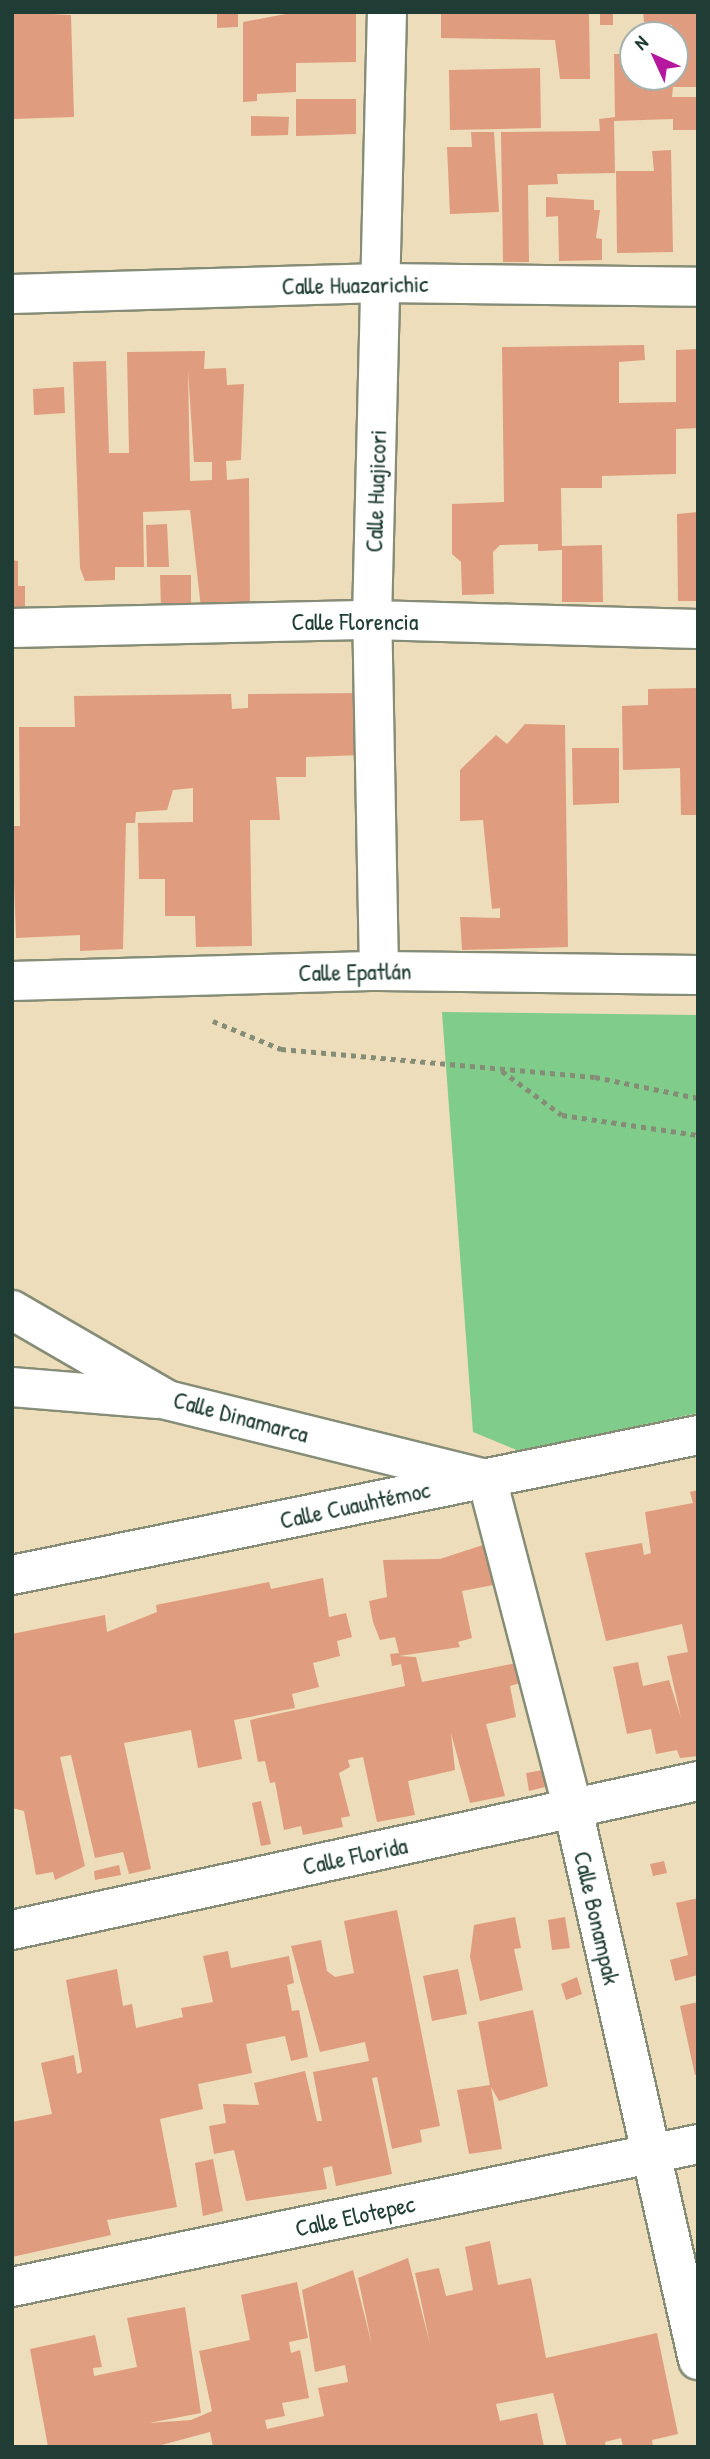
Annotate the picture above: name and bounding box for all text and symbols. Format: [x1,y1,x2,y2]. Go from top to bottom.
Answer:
north arrow [619,21,689,91]
text: N [628,30,653,55]
street label: Calle Huazarichic [281,269,429,301]
street label: Calle Huajicori [359,429,393,553]
street label: Calle Florencia [292,608,418,636]
street label: Calle Epatlán [298,957,412,987]
street label: Calle Dinamarca [170,1385,312,1449]
street label: Calle Cuauhtémoc [277,1475,433,1535]
street label: Calle Florida [300,1831,410,1881]
street label: Calle Bonampak [568,1848,626,1988]
street label: Calle Elotepec [293,2189,417,2243]

